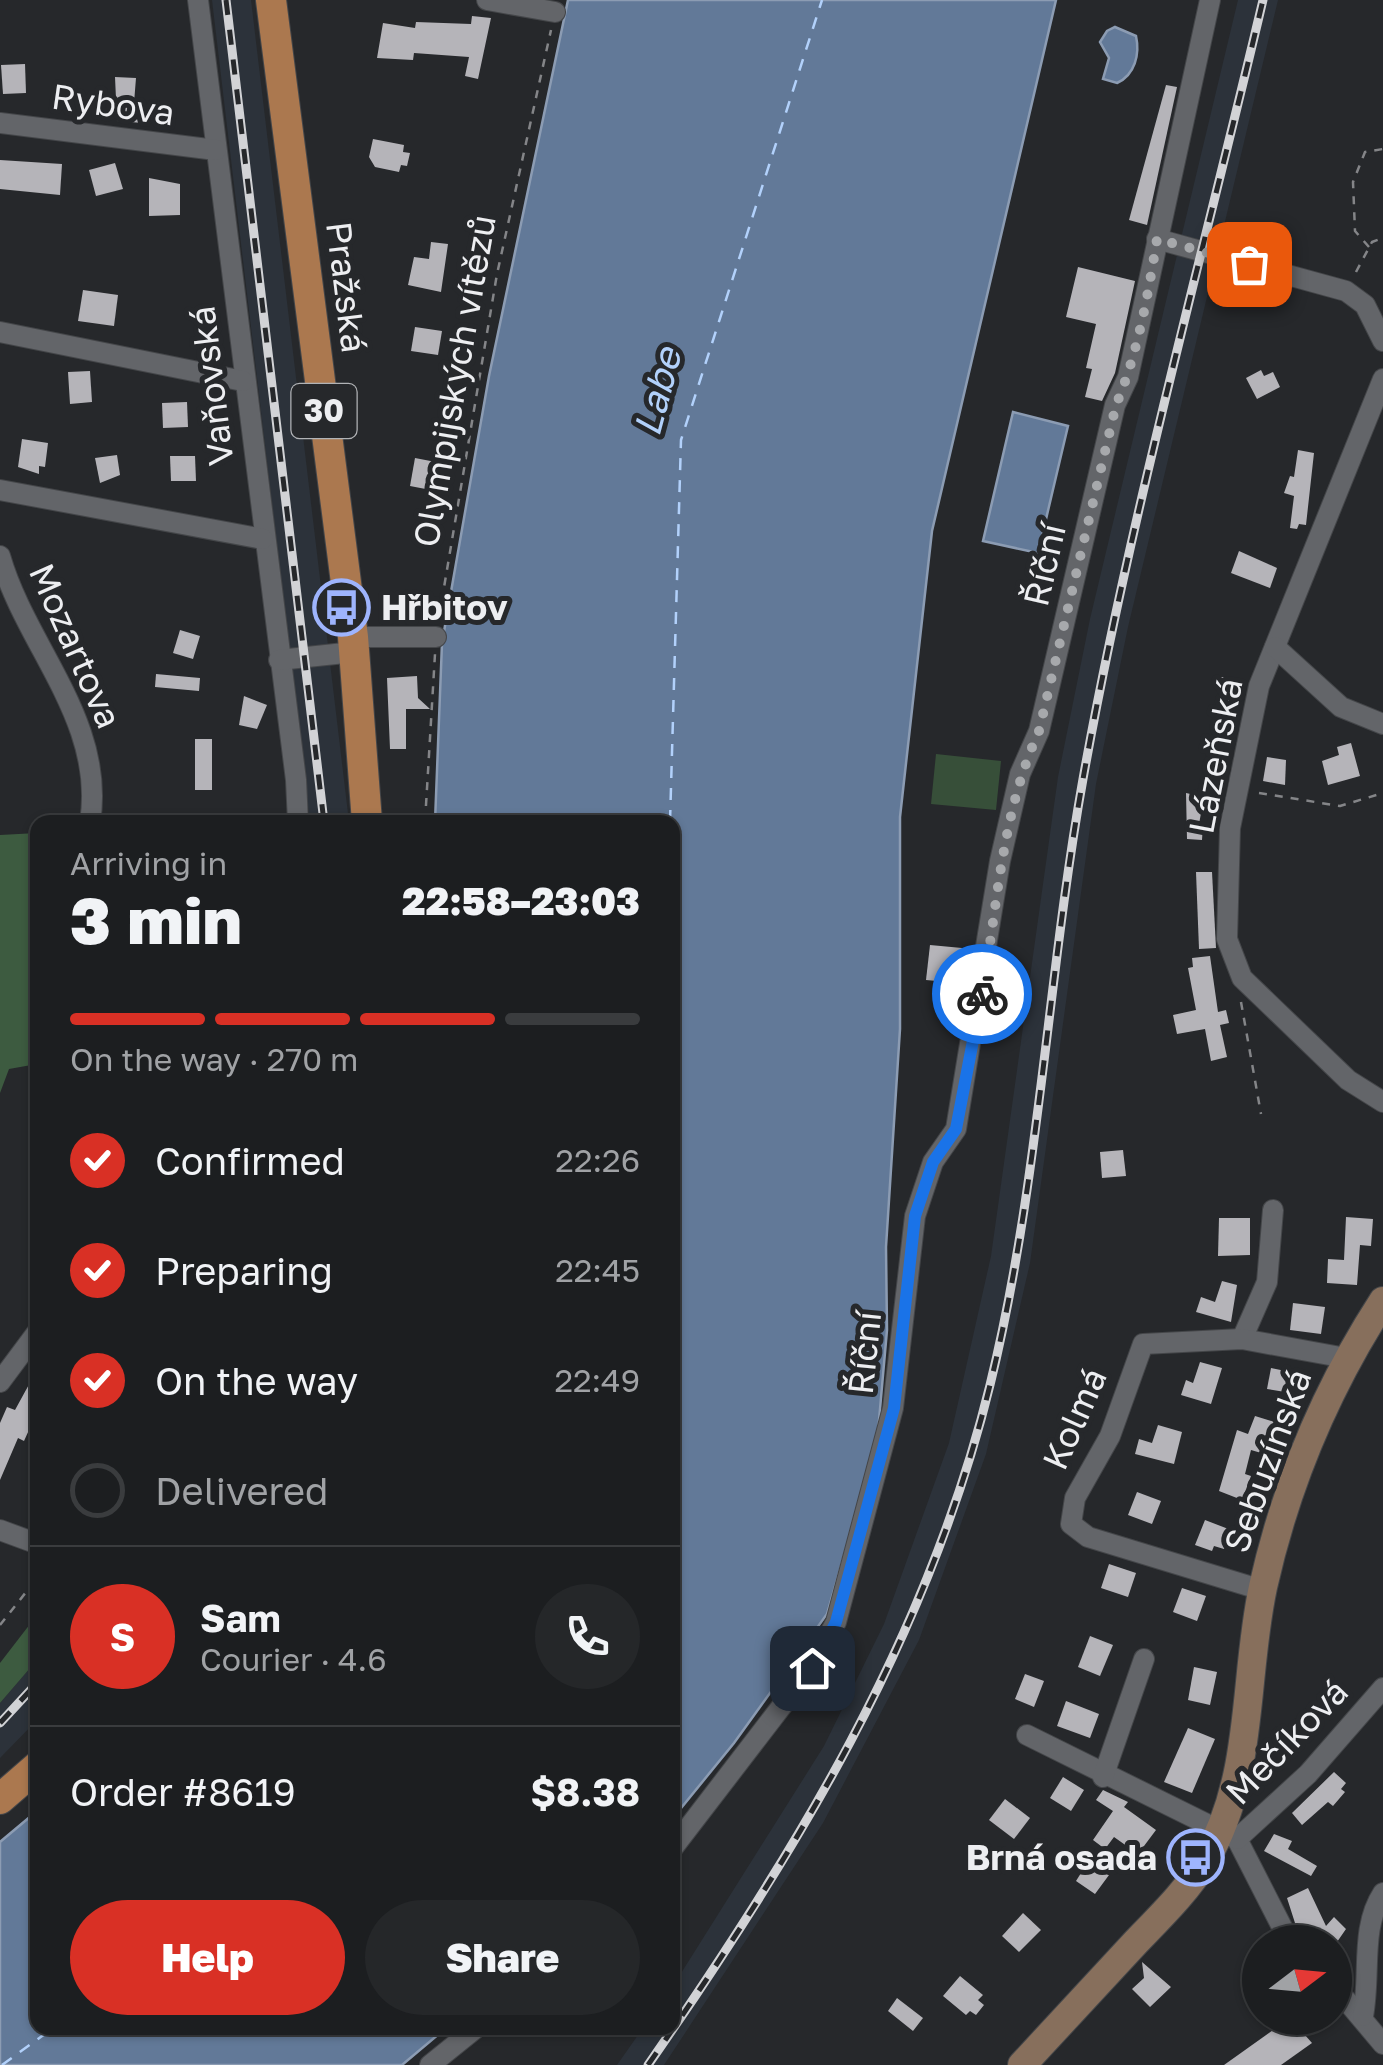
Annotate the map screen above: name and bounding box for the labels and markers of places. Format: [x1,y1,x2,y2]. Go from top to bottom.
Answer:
pin [1207,222,1292,307]
bus stop icon: Hřbitov [312,578,372,638]
place label: Hřbitov [381,586,508,628]
pin [770,1626,855,1711]
bus stop icon: Brná osada [1166,1828,1226,1888]
place label: Brná osada [966,1836,1157,1878]

